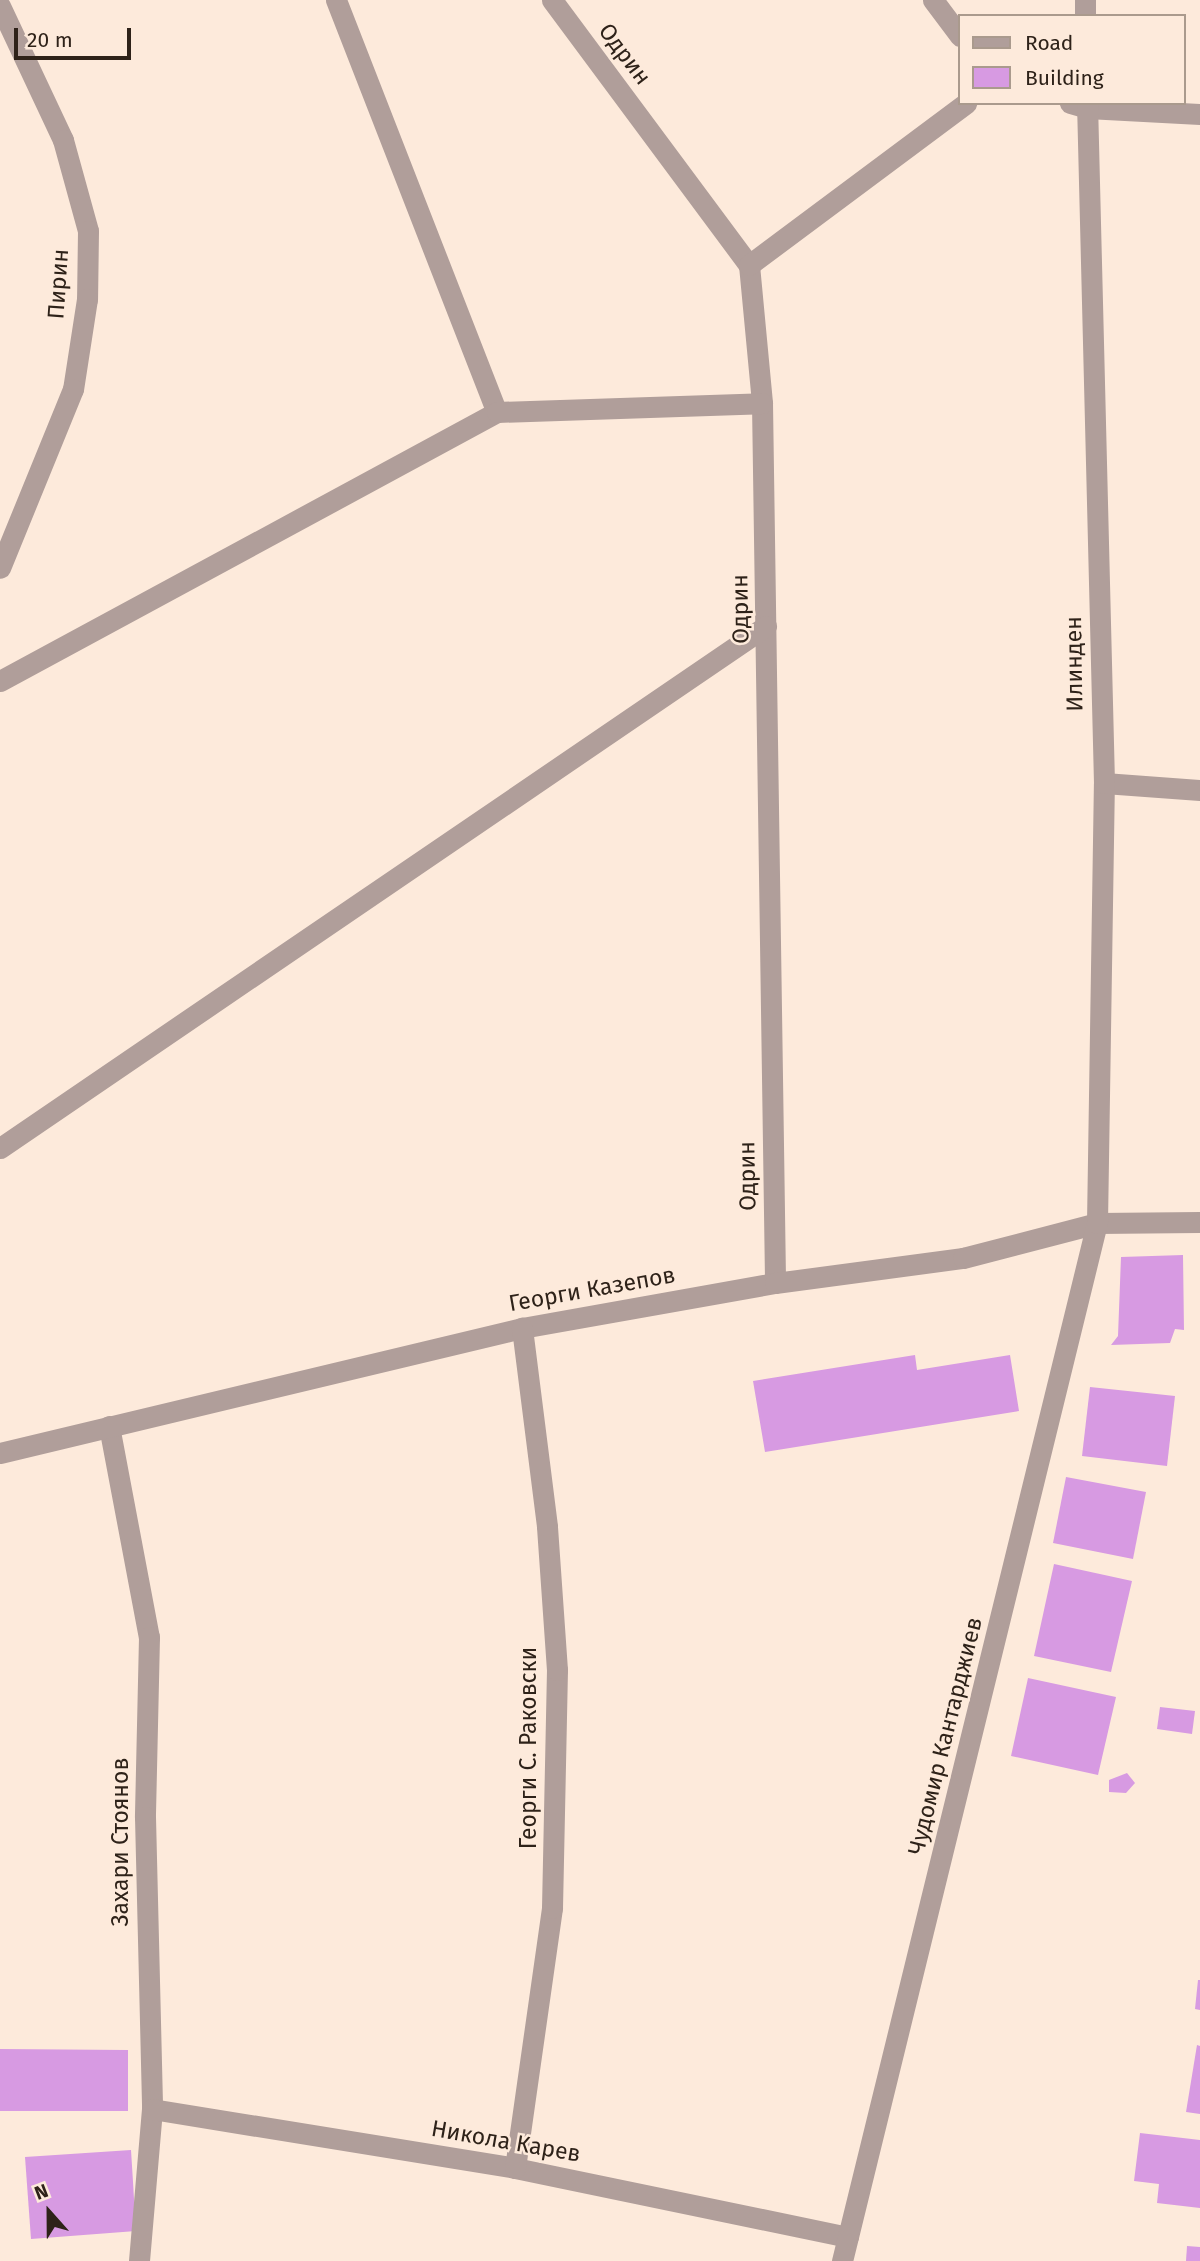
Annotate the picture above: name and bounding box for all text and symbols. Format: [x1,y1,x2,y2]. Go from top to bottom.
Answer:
scale bar [18,14,135,58]
legend [958,14,1186,105]
street label: Одрин [593,18,657,90]
text: 20 m [27,27,73,53]
text: Road [1025,30,1073,56]
text: Building [1025,65,1104,91]
street label: Пирин [42,248,74,320]
street label: Одрин [726,574,754,644]
street label: Илинден [1059,616,1089,712]
street label: Одрин [733,1141,761,1211]
street label: Георги Казепов [507,1261,677,1317]
street label: Чудомир Кантарджиев [902,1614,988,1858]
street label: Георги С. Раковски [514,1647,542,1849]
street label: Захари Стоянов [106,1758,134,1926]
street label: Никола Карев [429,2114,583,2168]
north arrow [14,2177,84,2247]
text: N [31,2179,51,2205]

